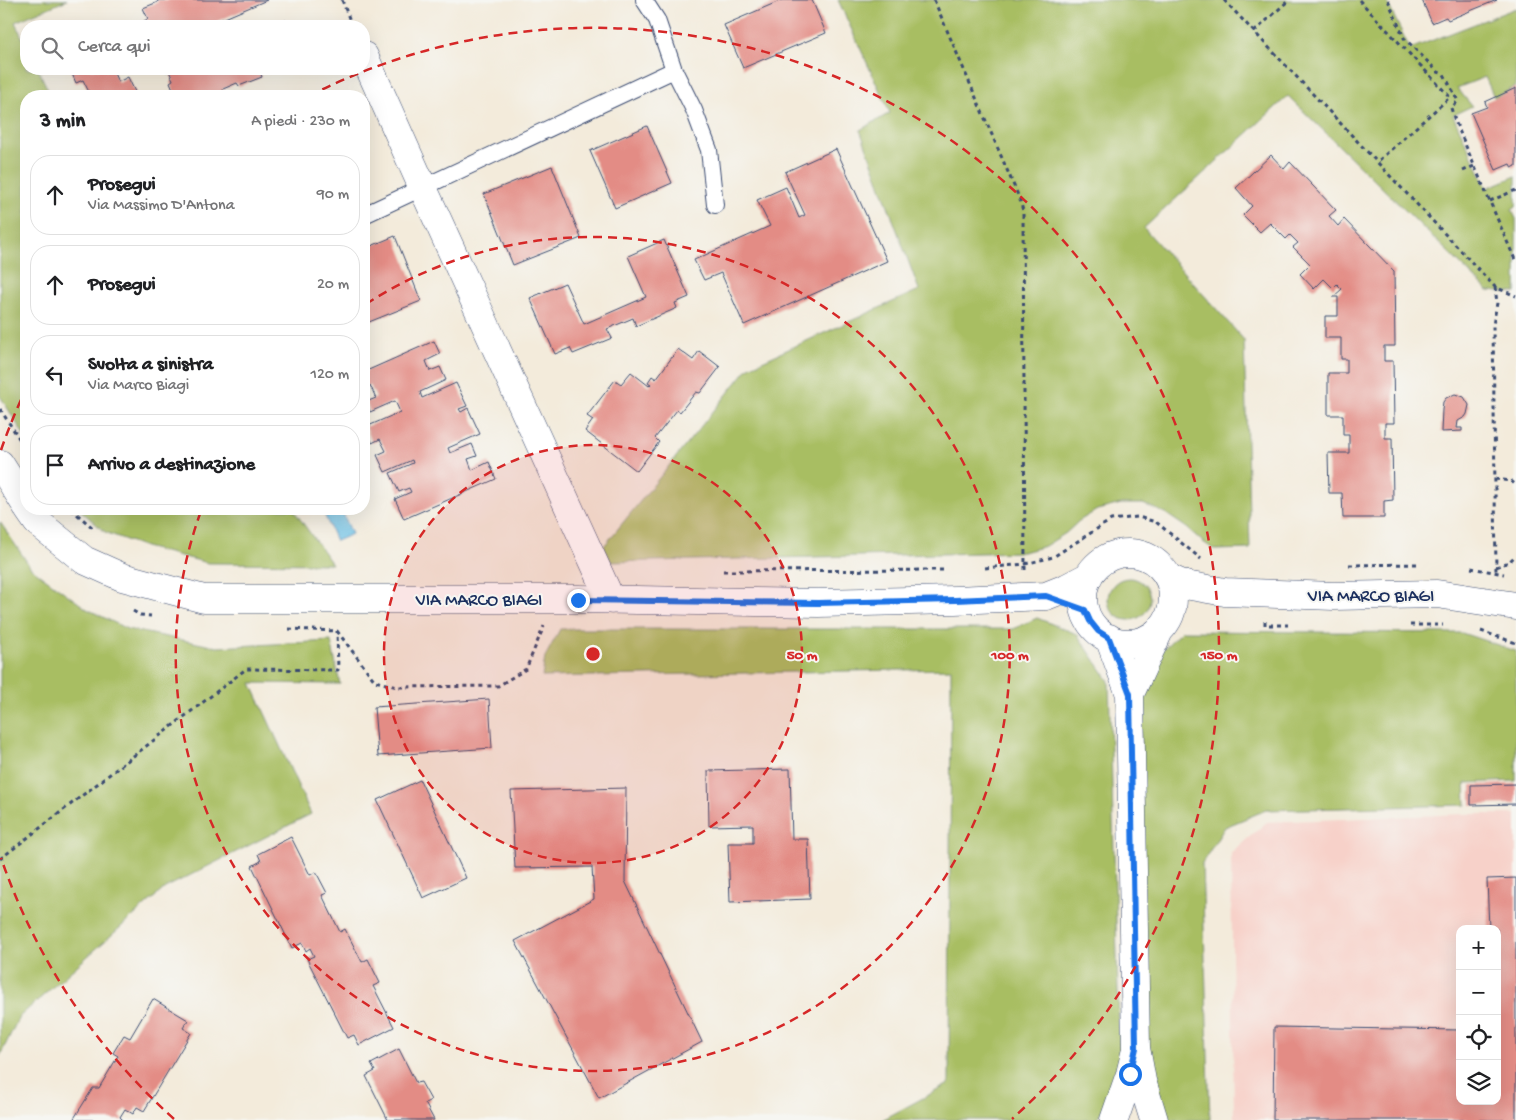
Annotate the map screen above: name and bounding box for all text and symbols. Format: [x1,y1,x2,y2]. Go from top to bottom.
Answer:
search box [20,20,370,75]
icon: search [38,34,66,62]
text: Cerca qui [78,36,151,59]
text: 3 min [40,110,85,135]
text: A piedi · 230 m [251,113,350,132]
text: Prosegui [88,174,156,197]
icon: ahead [41,181,69,209]
text: 90 m [317,186,349,205]
text: Via Massimo D'Antona [88,197,235,216]
icon: ahead [41,271,69,299]
text: Prosegui [88,274,156,297]
text: 20 m [317,276,349,295]
text: Svolta a sinistra [88,354,213,377]
icon: left [41,361,69,389]
text: 120 m [310,366,349,385]
text: Via Marco Biagi [88,377,189,396]
icon: arrive [41,451,69,479]
text: Arrivo a destinazione [88,454,255,477]
street label: VIA MARCO BIAGI [1307,587,1434,608]
route end [567,589,590,612]
street label: VIA MARCO BIAGI [415,591,542,612]
centre of rings [584,645,602,663]
text: 50 m [787,647,818,665]
text: 100 m [990,647,1029,665]
text: 150 m [1200,647,1238,665]
map controls [1456,925,1501,1105]
button: + [1456,925,1501,970]
button: − [1456,970,1501,1015]
button: locate [1456,1015,1501,1060]
button: layers [1456,1060,1501,1105]
route start [1119,1063,1142,1086]

